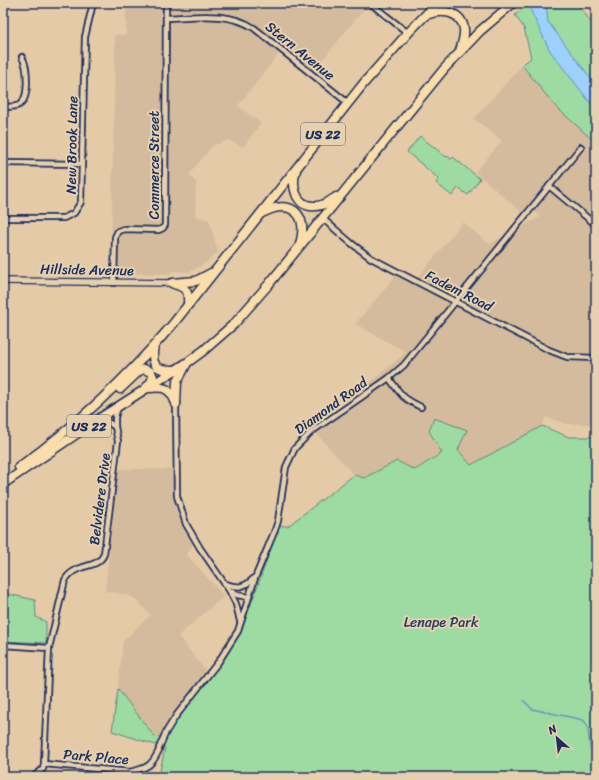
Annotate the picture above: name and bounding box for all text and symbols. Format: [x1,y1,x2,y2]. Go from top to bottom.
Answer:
street label: Stern Avenue [259,15,341,87]
street label: New Brook Lane [59,96,85,194]
street label: Commerce Street [142,111,167,219]
road number: US 22 [301,123,345,145]
street label: Hillside Avenue [40,257,134,283]
street label: Fadem Road [421,263,499,320]
street label: Diamond Road [289,370,374,441]
road number: US 22 [67,415,111,437]
street label: Belvidere Drive [82,451,118,546]
park label: Lenape Park [404,610,479,635]
north arrow [537,718,577,758]
text: N [544,719,561,740]
street label: Park Place [62,742,130,772]

